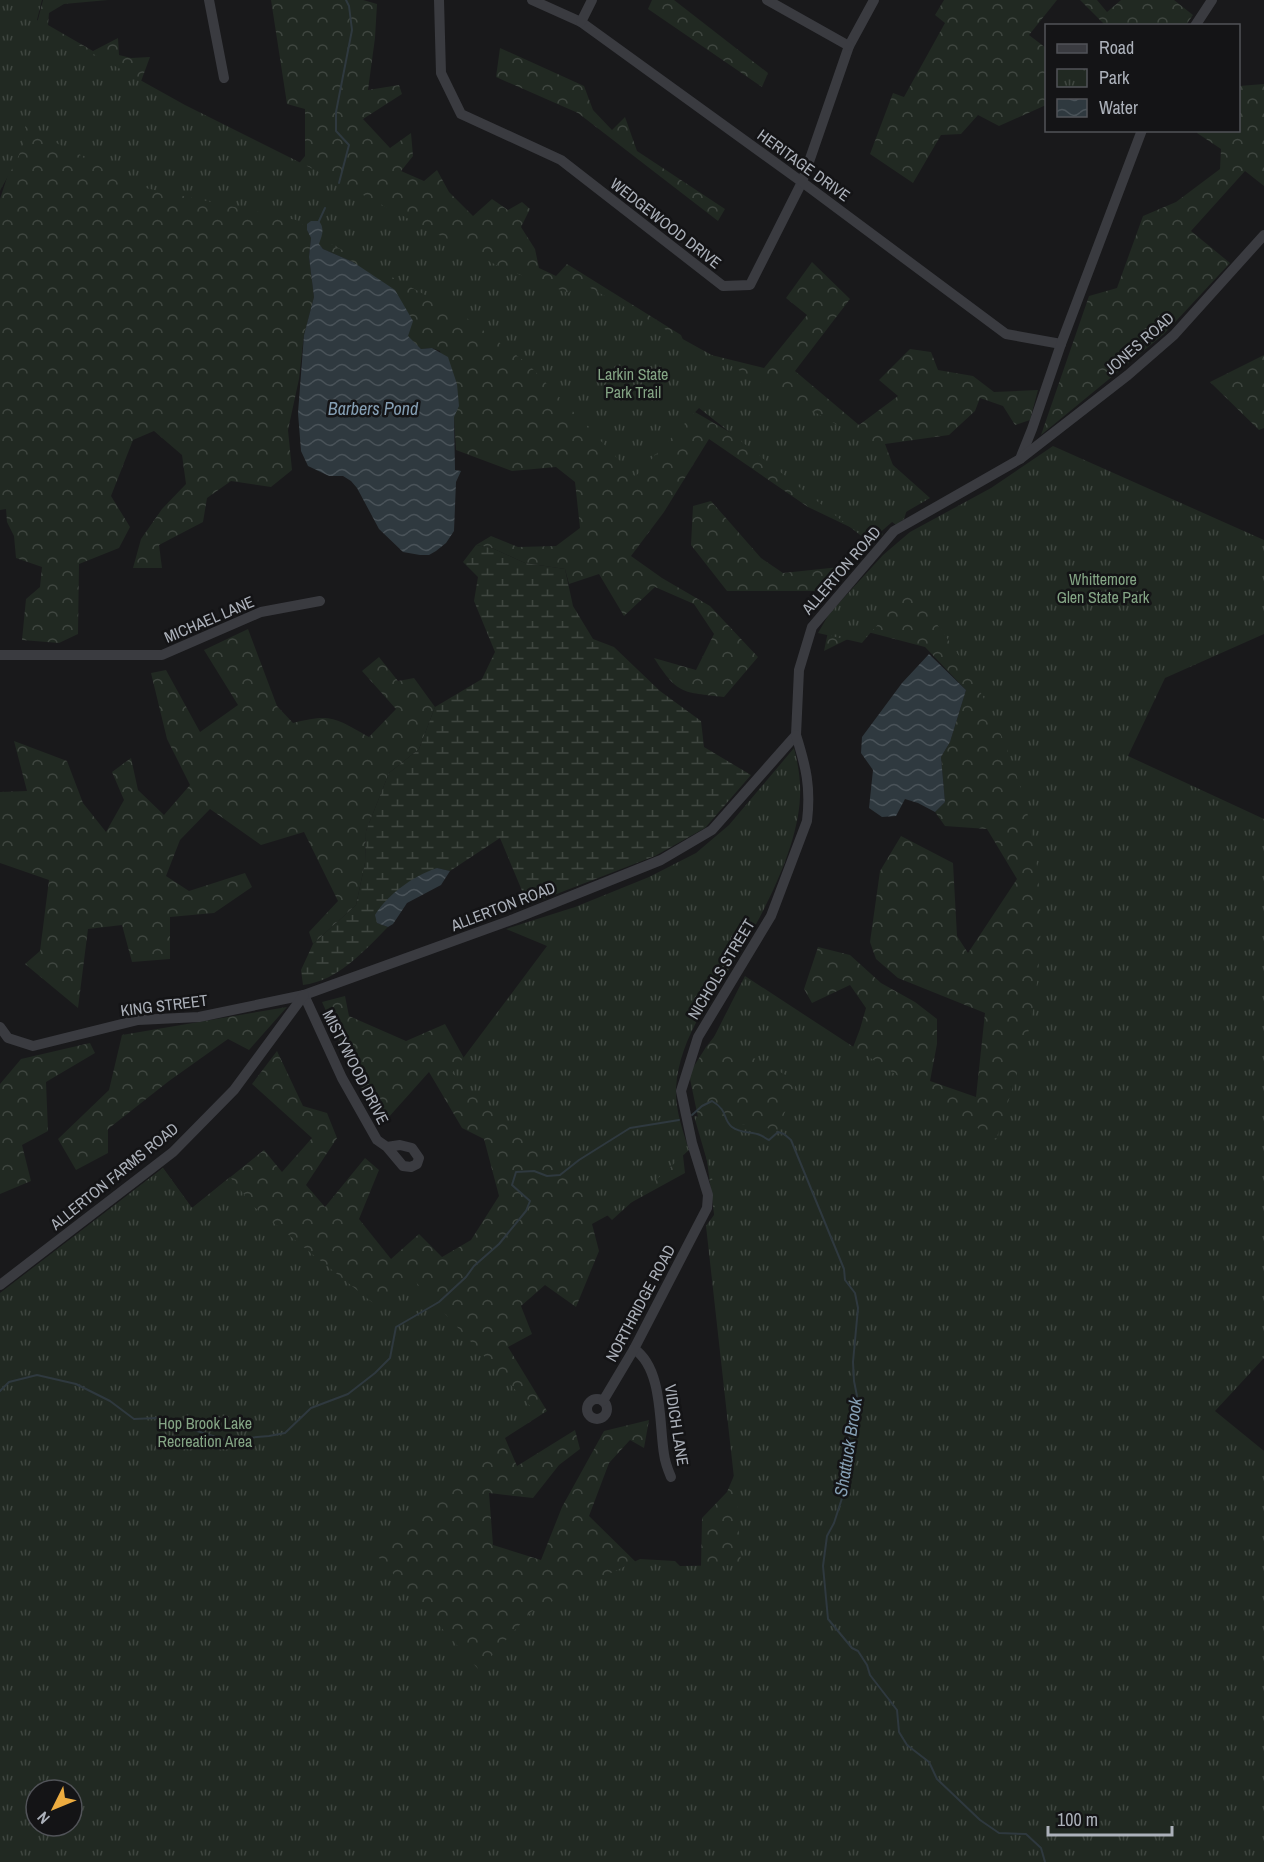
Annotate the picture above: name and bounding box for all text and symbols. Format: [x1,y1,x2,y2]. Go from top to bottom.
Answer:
legend [1045,24,1240,132]
text: Road [1099,35,1134,60]
text: Park [1099,65,1130,90]
text: Water [1099,95,1138,120]
street label: HERITAGE DRIVE [753,124,855,206]
street label: WEDGEWOOD DRIVE [606,173,726,273]
street label: JONES ROAD [1100,307,1178,379]
park label: Larkin State Park Trail [598,363,668,403]
water label: Barbers Pond [328,396,419,421]
street label: ALLERTON ROAD [796,521,886,620]
park label: Whittemore Glen State Park [1057,568,1150,608]
street label: MICHAEL LANE [161,590,257,648]
street label: ALLERTON ROAD [447,876,558,936]
street label: NICHOLS STREET [682,915,760,1023]
street label: KING STREET [119,989,209,1021]
street label: MISTYWOOD DRIVE [318,1006,394,1128]
street label: ALLERTON FARMS ROAD [44,1117,183,1235]
street label: NORTHRIDGE ROAD [600,1241,680,1365]
street label: VIDICH LANE [660,1383,694,1467]
water label: Shattuck Brook [828,1395,868,1498]
park label: Hop Brook Lake Recreation Area [158,1412,253,1452]
north arrow [24,1778,84,1838]
scale bar [1048,1799,1172,1837]
text: N [32,1807,54,1829]
text: 100 m [1057,1807,1098,1832]

